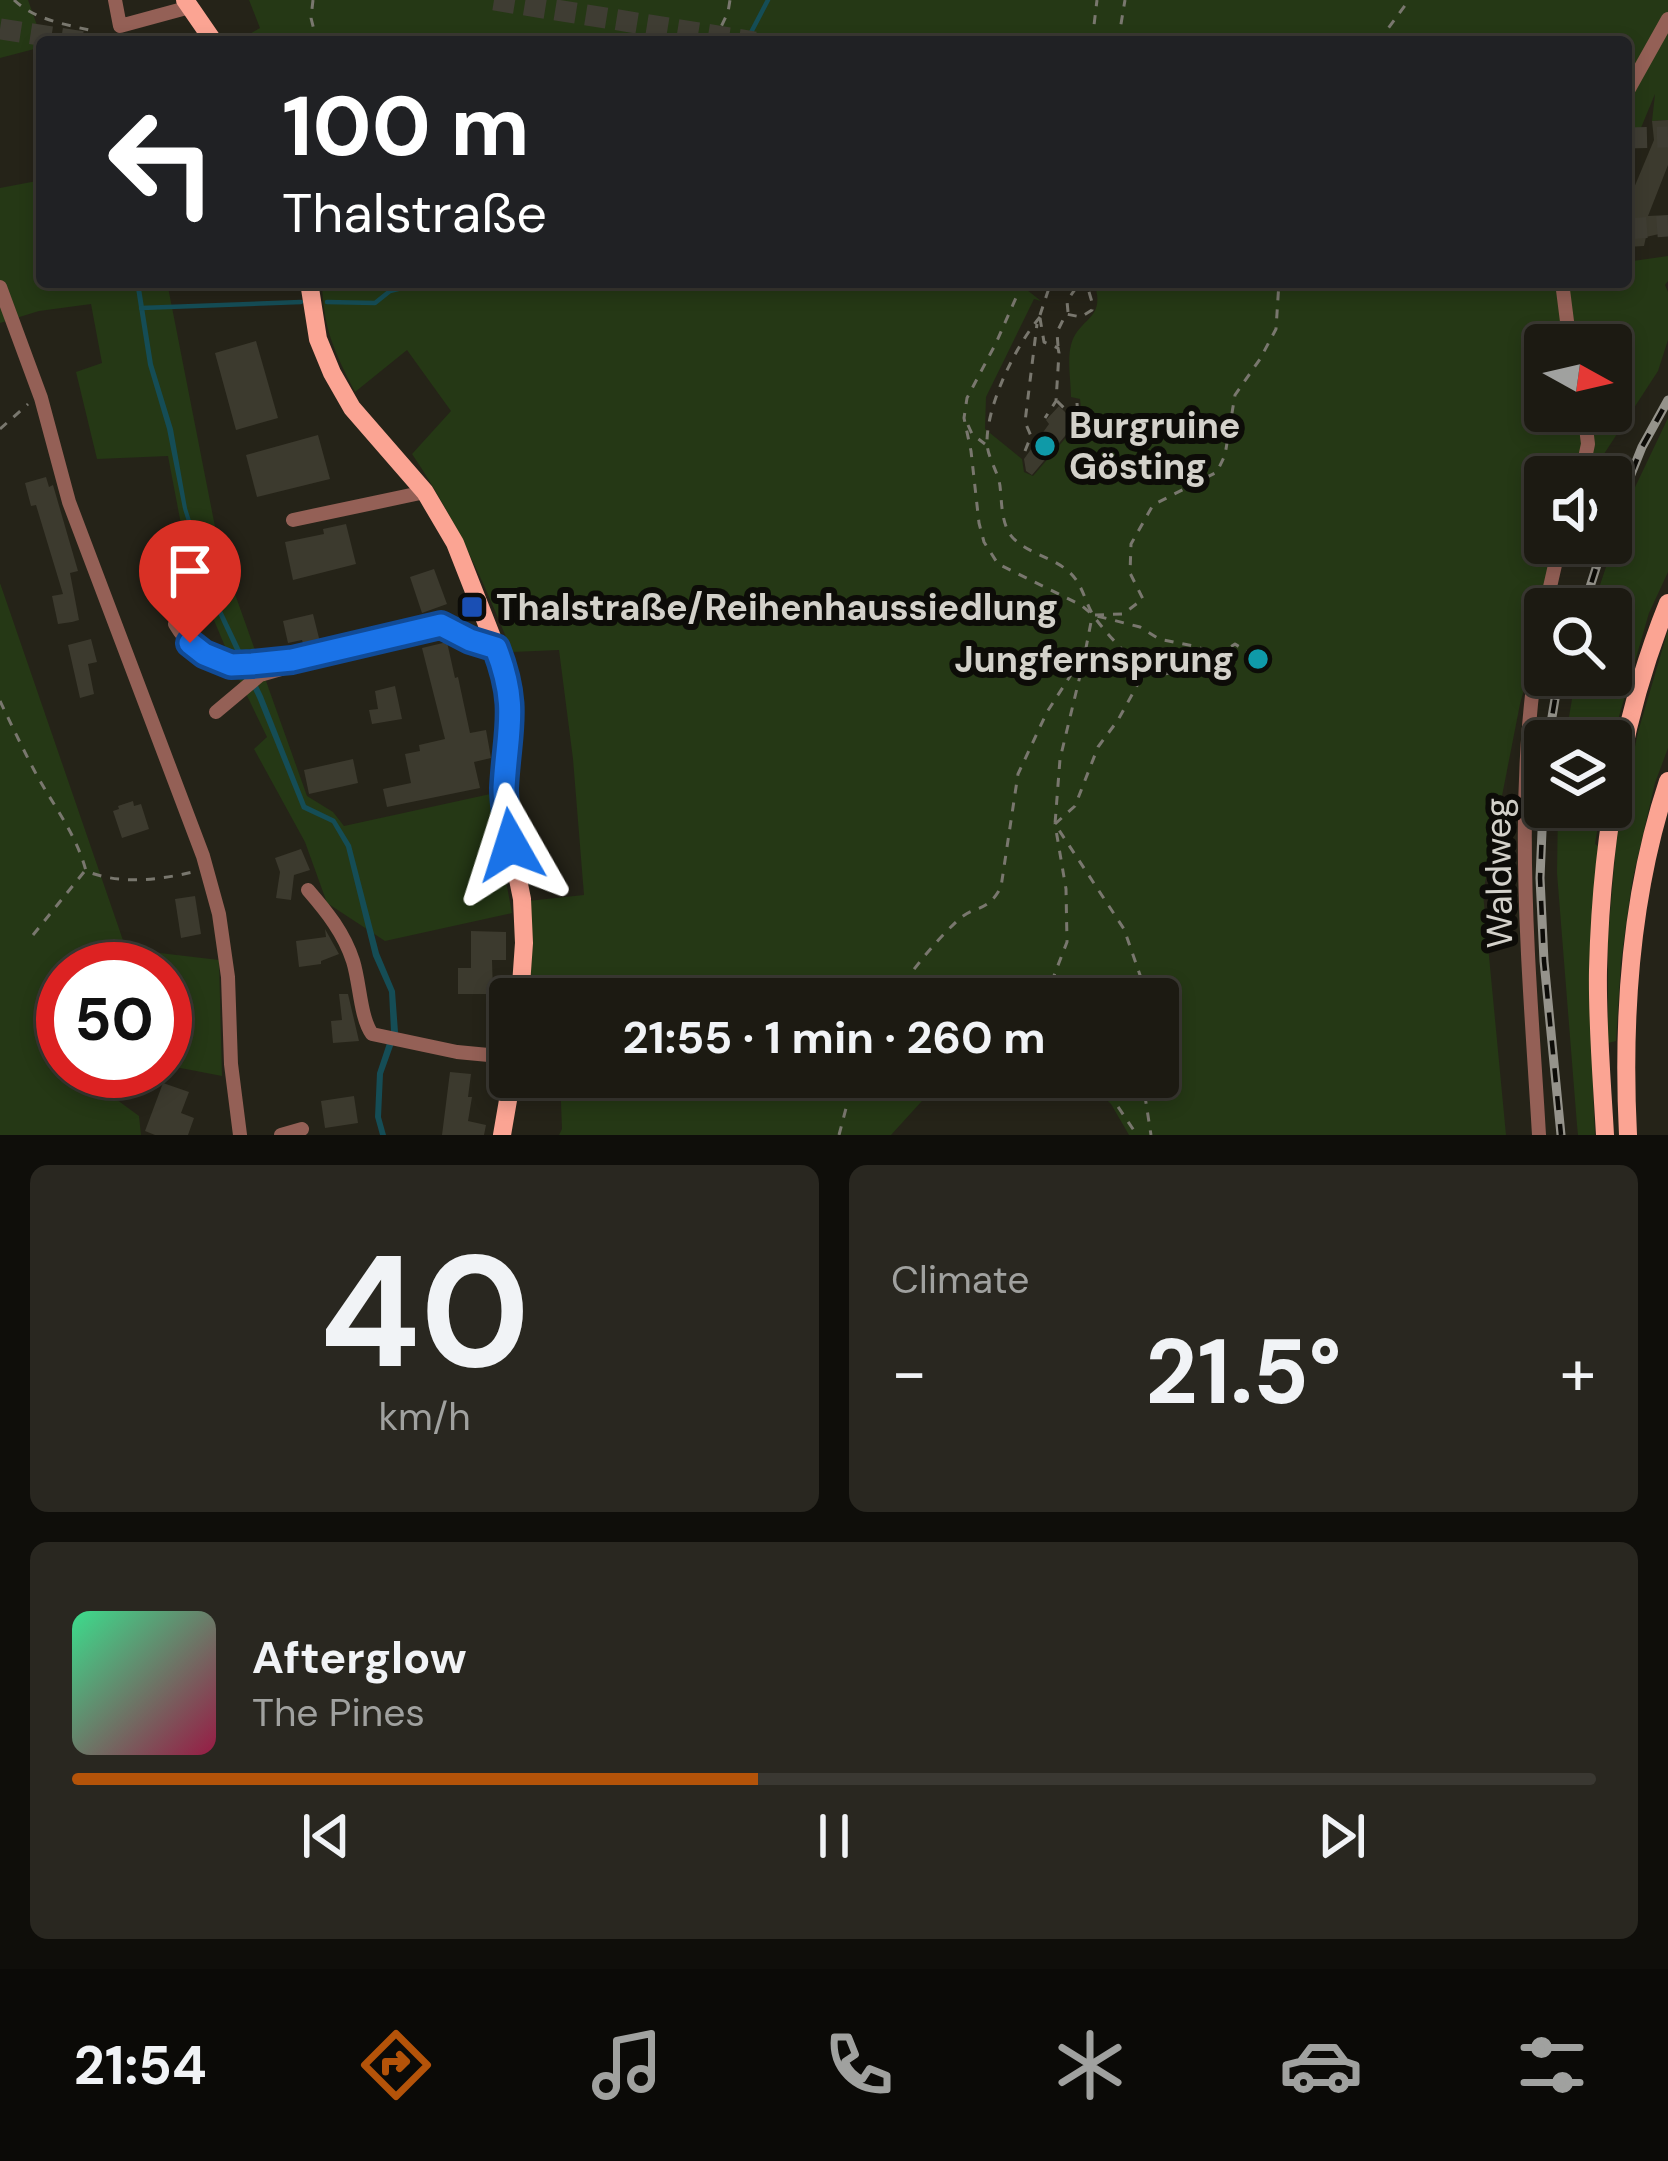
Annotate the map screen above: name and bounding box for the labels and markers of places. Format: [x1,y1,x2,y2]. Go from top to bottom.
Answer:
place label: Burgruine Gösting [1069,402,1241,490]
marker: Burgruine Gösting [1032,433,1058,459]
pin [139,520,241,643]
place label: Thalstraße/Reihenhaussiedlung [496,584,1058,631]
marker: Thalstraße/Reihenhaussiedlung [459,594,485,620]
place label: Jungfernsprung [954,636,1234,683]
marker: Jungfernsprung [1245,646,1271,672]

